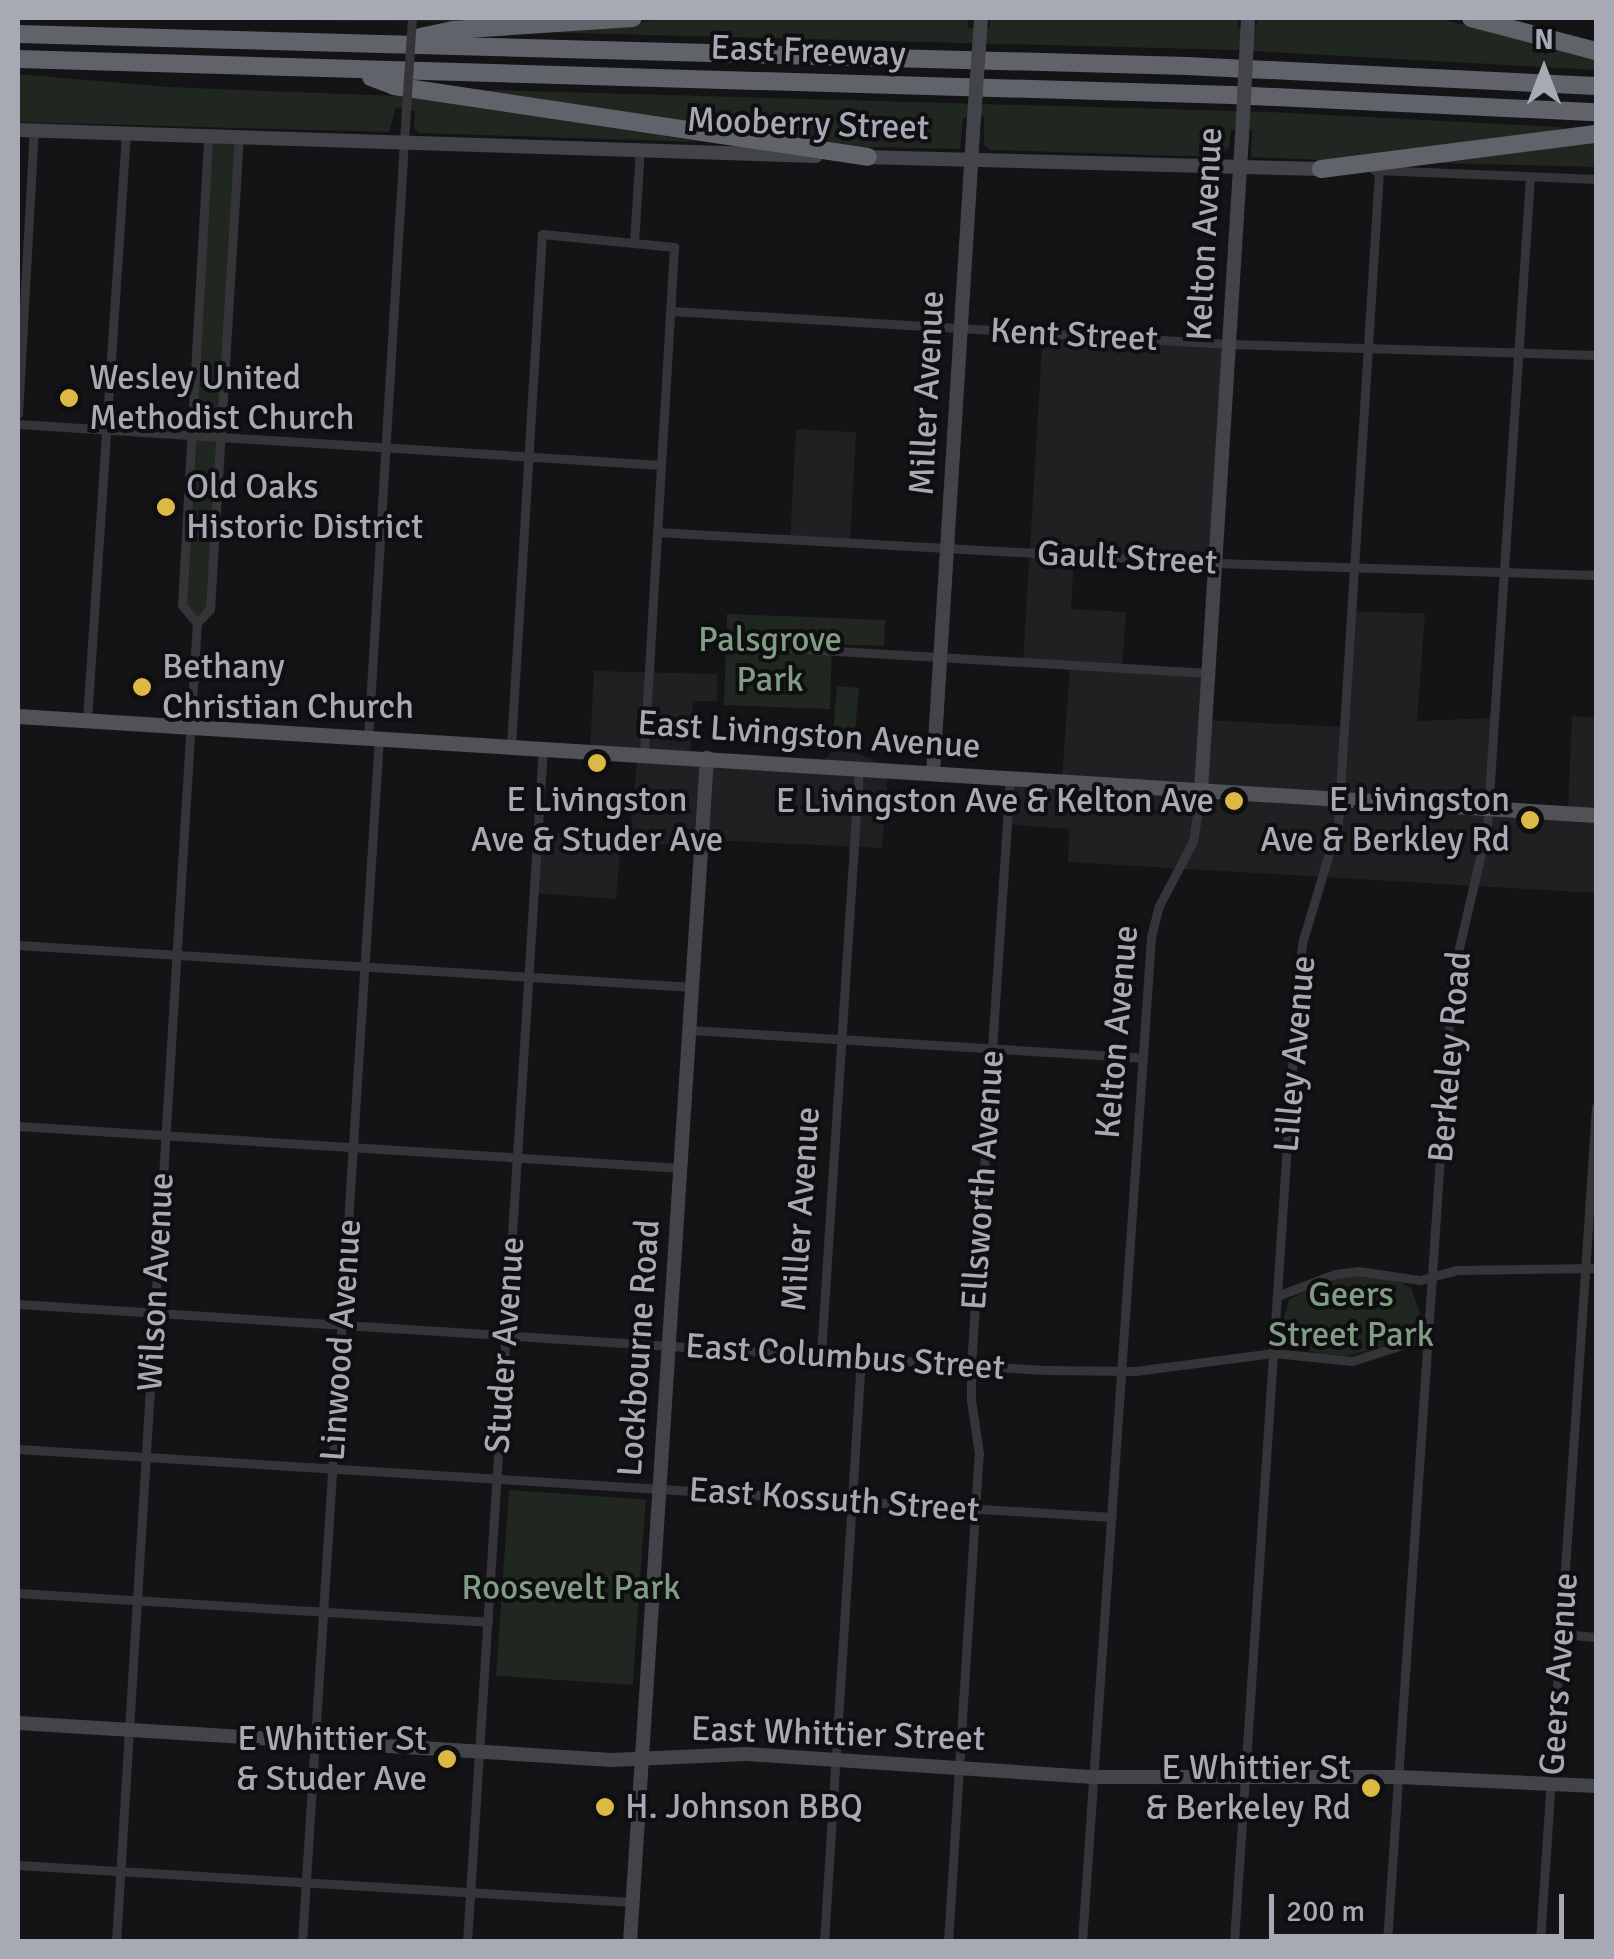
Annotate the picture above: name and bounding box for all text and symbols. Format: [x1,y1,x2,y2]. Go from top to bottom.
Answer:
north arrow [1494,20,1594,120]
text: N [1534,23,1554,57]
street label: East Freeway [710,27,906,75]
street label: Mooberry Street [686,99,930,149]
street label: Kelton Avenue [1178,126,1232,342]
street label: Miller Avenue [901,289,953,497]
street label: Kent Street [989,310,1159,360]
place label: Wesley United Methodist Church [89,357,355,439]
marker: Wesley United Methodist Church [58,387,80,409]
place label: Old Oaks Historic District [186,466,423,548]
marker: Old Oaks Historic District [155,496,177,518]
street label: Gault Street [1036,532,1218,584]
park label: Palsgrove Park [698,619,842,701]
place label: Bethany Christian Church [162,646,414,728]
marker: Bethany Christian Church [131,676,153,698]
street label: East Livingston Avenue [636,702,982,768]
marker: E Livingston Ave & Studer Ave [586,752,608,774]
place label: E Livingston Ave & Studer Ave [471,779,723,861]
place label: E Livingston Ave & Berkley Rd [1260,779,1510,861]
place label: E Livingston Ave & Kelton Ave [776,780,1214,822]
marker: E Livingston Ave & Kelton Ave [1223,790,1245,812]
marker: E Livingston Ave & Berkley Rd [1519,809,1541,831]
street label: Kelton Avenue [1087,924,1147,1140]
street label: Berkeley Road [1420,950,1480,1164]
street label: Lilley Avenue [1265,954,1325,1154]
street label: Ellsworth Avenue [953,1049,1013,1311]
street label: Miller Avenue [773,1105,829,1313]
street label: Wilson Avenue [129,1171,183,1393]
street label: Linwood Avenue [312,1218,370,1462]
street label: Lockbourne Road [609,1218,669,1478]
street label: Studer Avenue [476,1235,534,1455]
park label: Geers Street Park [1268,1274,1434,1356]
street label: East Columbus Street [684,1325,1006,1389]
street label: East Kossuth Street [687,1469,981,1531]
park label: Roosevelt Park [461,1567,681,1609]
street label: Geers Avenue [1531,1571,1587,1777]
street label: East Whittier Street [690,1708,986,1760]
place label: E Whittier St & Studer Ave [236,1718,427,1800]
place label: E Whittier St & Berkeley Rd [1145,1747,1351,1829]
marker: E Whittier St & Studer Ave [436,1748,458,1770]
marker: E Whittier St & Berkeley Rd [1360,1777,1382,1799]
place label: H. Johnson BBQ [625,1786,863,1828]
marker: H. Johnson BBQ [594,1796,616,1818]
scale bar [1274,1874,1569,1936]
text: 200 m [1286,1893,1365,1930]

